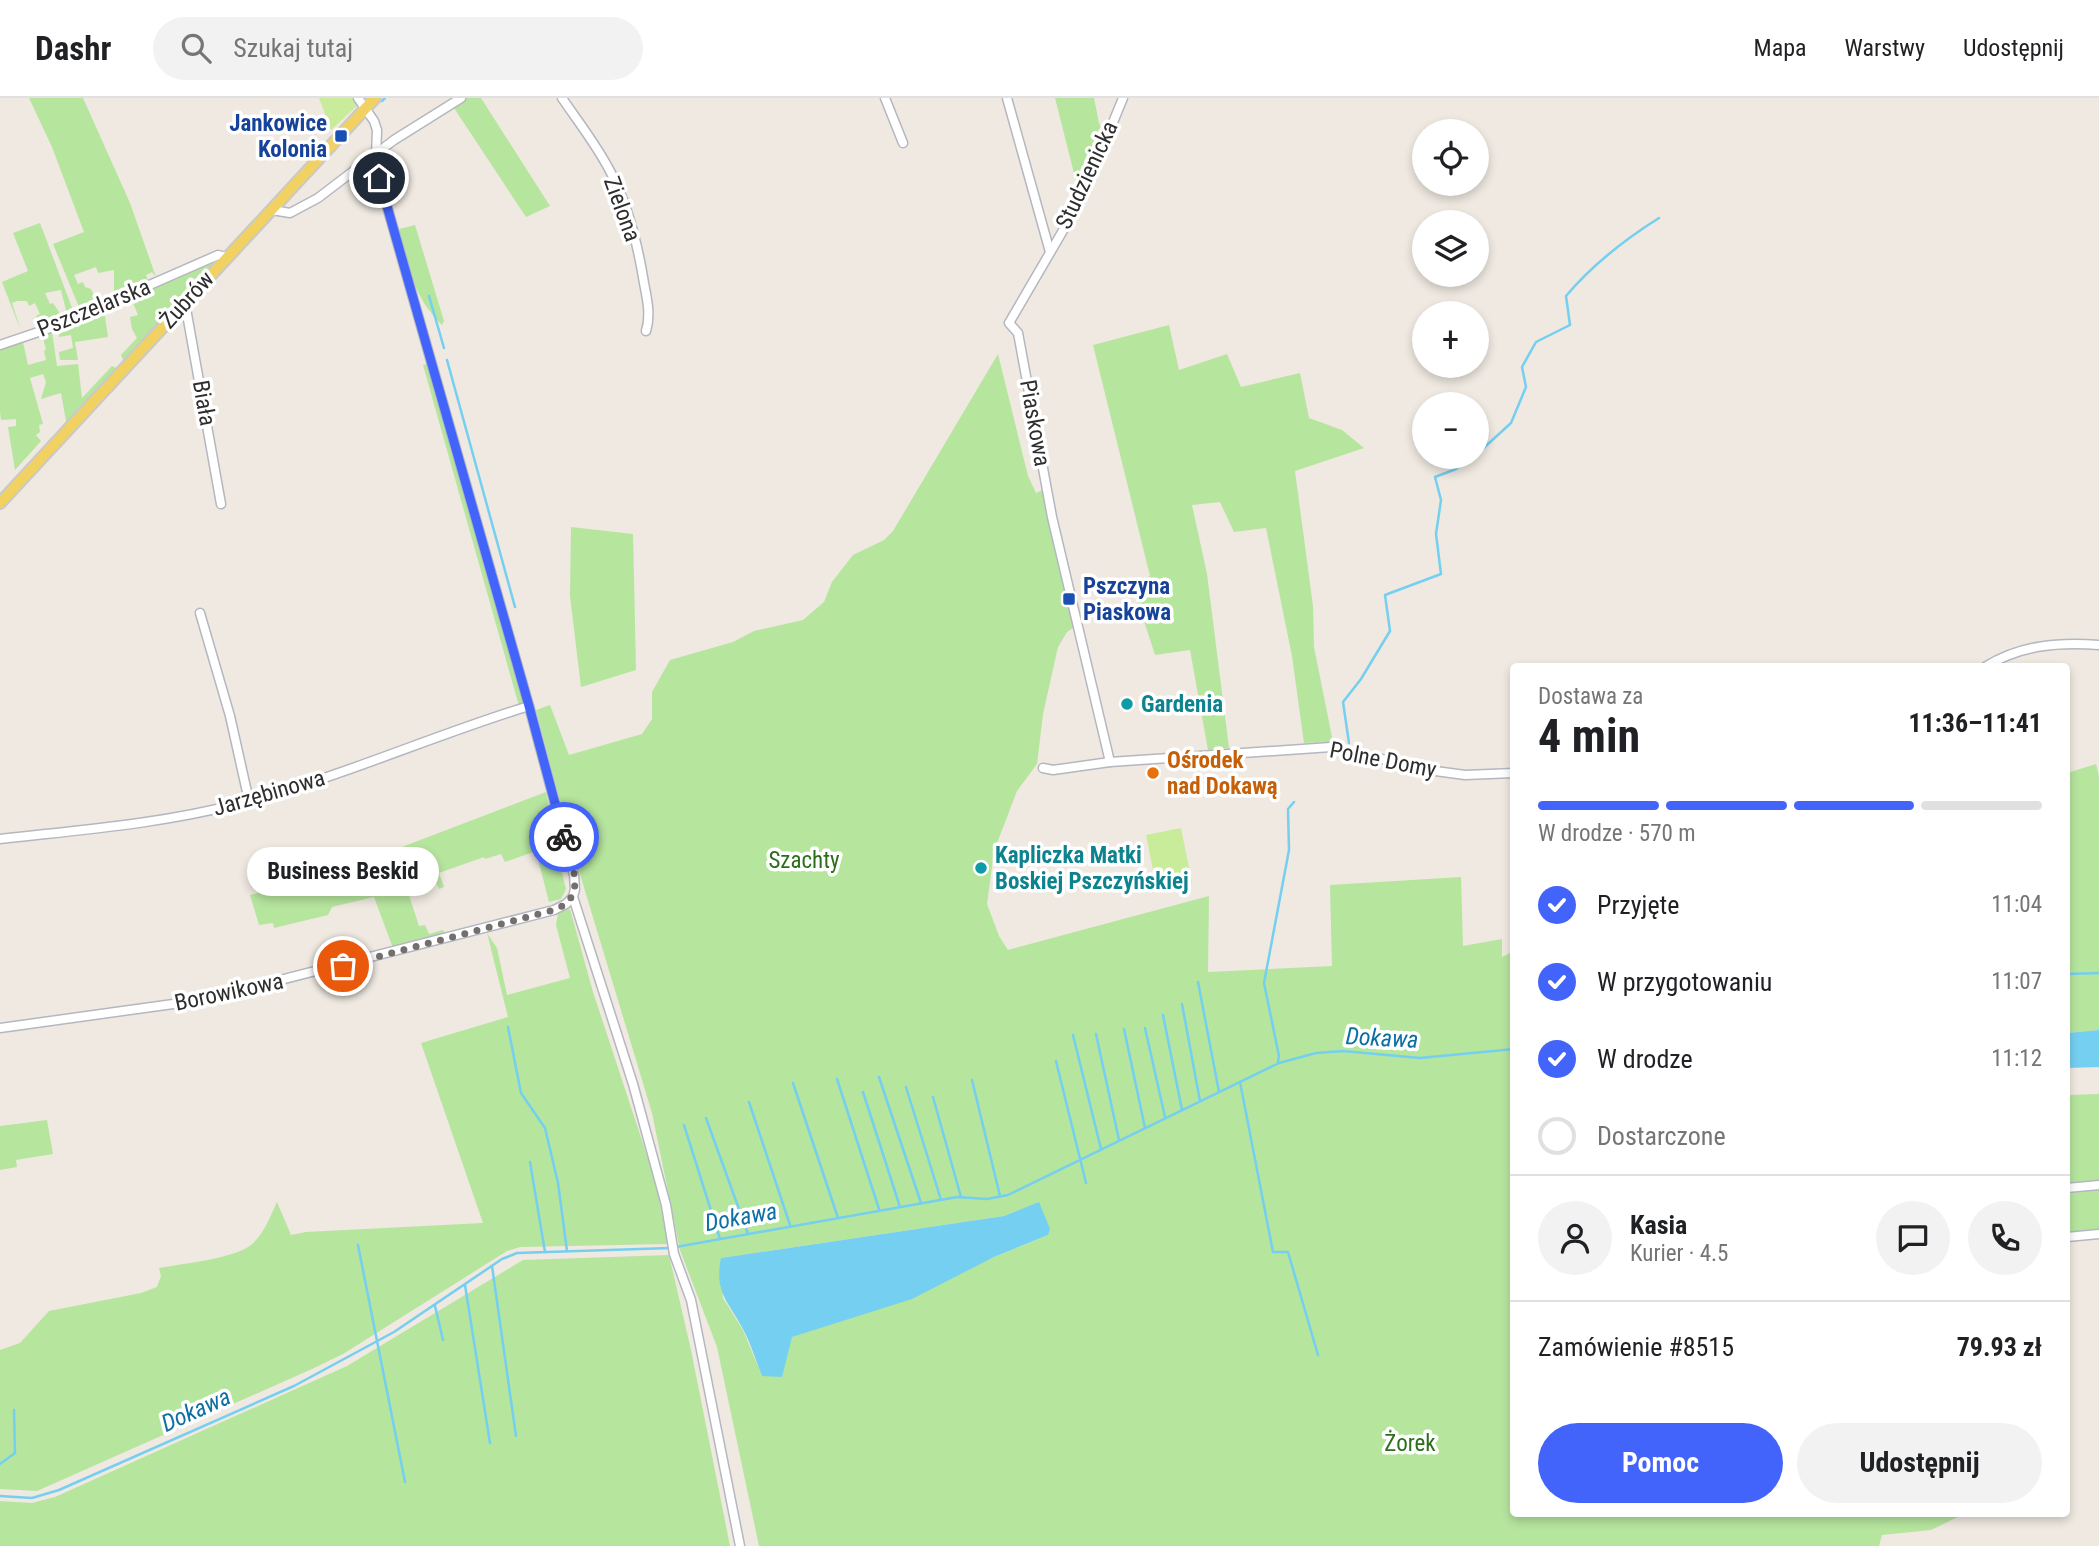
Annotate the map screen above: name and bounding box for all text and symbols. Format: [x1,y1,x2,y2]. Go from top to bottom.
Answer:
search box [153,17,643,80]
text: Dashr [35,29,111,68]
icon: search [177,29,215,67]
text: Szukaj tutaj [233,33,353,63]
text: Mapa [1754,34,1807,62]
text: Warstwy [1845,34,1925,62]
text: Udostępnij [1963,34,2064,62]
place label: Jankowice Kolonia [229,110,327,163]
street label: Studzienicka [1050,117,1124,233]
map controls [1412,119,1489,469]
button: locate [1412,119,1489,196]
marker: Jankowice Kolonia [333,128,349,144]
pin [349,148,409,208]
icon: home [360,159,398,197]
street label: Zielona [598,173,646,245]
button: layers [1412,210,1489,287]
street label: Żubrów [154,266,220,334]
street label: Pszczelarska [33,273,155,343]
button: + [1412,301,1489,378]
street label: Biała [187,378,221,428]
street label: Piaskowa [1014,378,1056,468]
button: − [1412,392,1489,469]
place label: Pszczyna Piaskowa [1083,573,1171,626]
marker: Pszczyna Piaskowa [1061,591,1077,607]
text: Dostawa za [1538,683,1643,710]
place label: Gardenia [1141,691,1223,718]
marker: Gardenia [1119,696,1135,712]
text: 11:36–11:41 [1908,708,2042,738]
text: 4 min [1538,709,1640,763]
street label: Polne Domy [1327,736,1439,784]
place label: Ośrodek nad Dokawą [1167,747,1278,800]
street label: Jarzębinowa [210,764,328,822]
marker: Ośrodek nad Dokawą [1145,765,1161,781]
courier [529,802,599,872]
icon: bike [545,818,583,856]
text: W drodze · 570 m [1538,820,1695,847]
place label: Kapliczka Matki Boskiej Pszczyńskiej [995,842,1189,895]
callout: Business Beskid [247,847,439,896]
park label: Szachty [768,847,840,874]
text: Business Beskid [267,858,419,885]
marker: Kapliczka Matki Boskiej Pszczyńskiej [973,860,989,876]
icon: check [1538,886,1576,924]
text: Przyjęte [1597,890,1679,920]
text: 11:04 [1991,891,2042,918]
pin [313,936,373,996]
icon: bag [324,947,362,985]
icon: check [1538,963,1576,1001]
street label: Borowikowa [172,967,286,1017]
text: W przygotowaniu [1597,967,1772,997]
text: 11:07 [1991,968,2042,995]
water label: Dokawa [1345,1022,1419,1054]
icon: check [1538,1040,1576,1078]
text: W drodze [1597,1044,1693,1074]
text: 11:12 [1991,1045,2042,1072]
text: Dostarczone [1597,1121,1726,1151]
water label: Dokawa [703,1197,779,1237]
button: person [1538,1201,1612,1275]
button: chat [1876,1201,1950,1275]
button: phone [1968,1201,2042,1275]
text: Kasia [1630,1210,1687,1240]
text: Kurier · 4.5 [1630,1240,1728,1267]
text: Zamówienie #8515 [1538,1332,1734,1362]
text: 79.93 zł [1957,1332,2042,1362]
water label: Dokawa [157,1382,235,1438]
button: Pomoc [1538,1423,1783,1503]
button: Udostępnij [1797,1423,2042,1503]
park label: Żorek [1384,1430,1436,1457]

